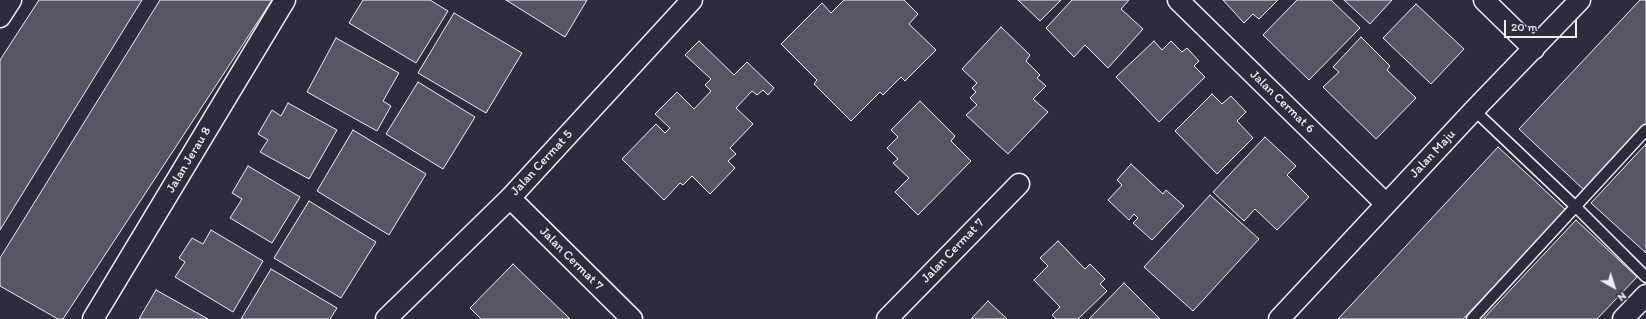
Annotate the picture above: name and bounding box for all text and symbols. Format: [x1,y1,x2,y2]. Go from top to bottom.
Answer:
scale bar [1506,12,1579,38]
text: 20 m [1511,20,1538,34]
street label: Jalan Cermat 6 [1246,67,1318,137]
street label: Jalan Jerau 8 [163,124,215,196]
street label: Jalan Cermat 5 [508,127,576,199]
street label: Jalan Maju [1407,127,1459,181]
street label: Jalan Cermat 7 [918,216,988,286]
street label: Jalan Cermat 7 [536,224,606,294]
north arrow [1594,267,1634,307]
text: N [1615,289,1629,304]

